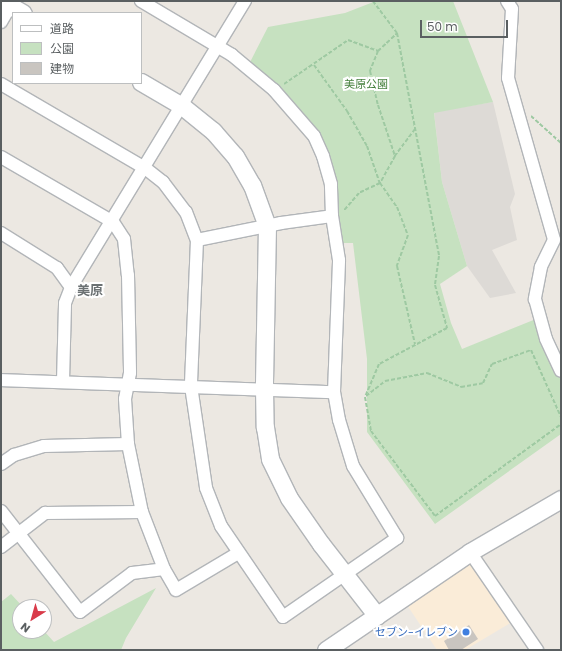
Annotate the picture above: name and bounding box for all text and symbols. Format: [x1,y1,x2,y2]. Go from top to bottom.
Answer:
legend [12,12,142,84]
scale bar [422,12,510,38]
text: 50 m [427,18,458,35]
text: 道路 [50,20,74,37]
text: 公園 [50,40,74,57]
text: 建物 [50,60,74,77]
park label: 美原公園 [344,77,388,91]
district label: 美原 [77,283,103,299]
north arrow [12,599,52,639]
text: N [17,619,34,637]
place label: セブン-イレブン [375,625,458,639]
marker: セブン-イレブン [461,627,471,637]

